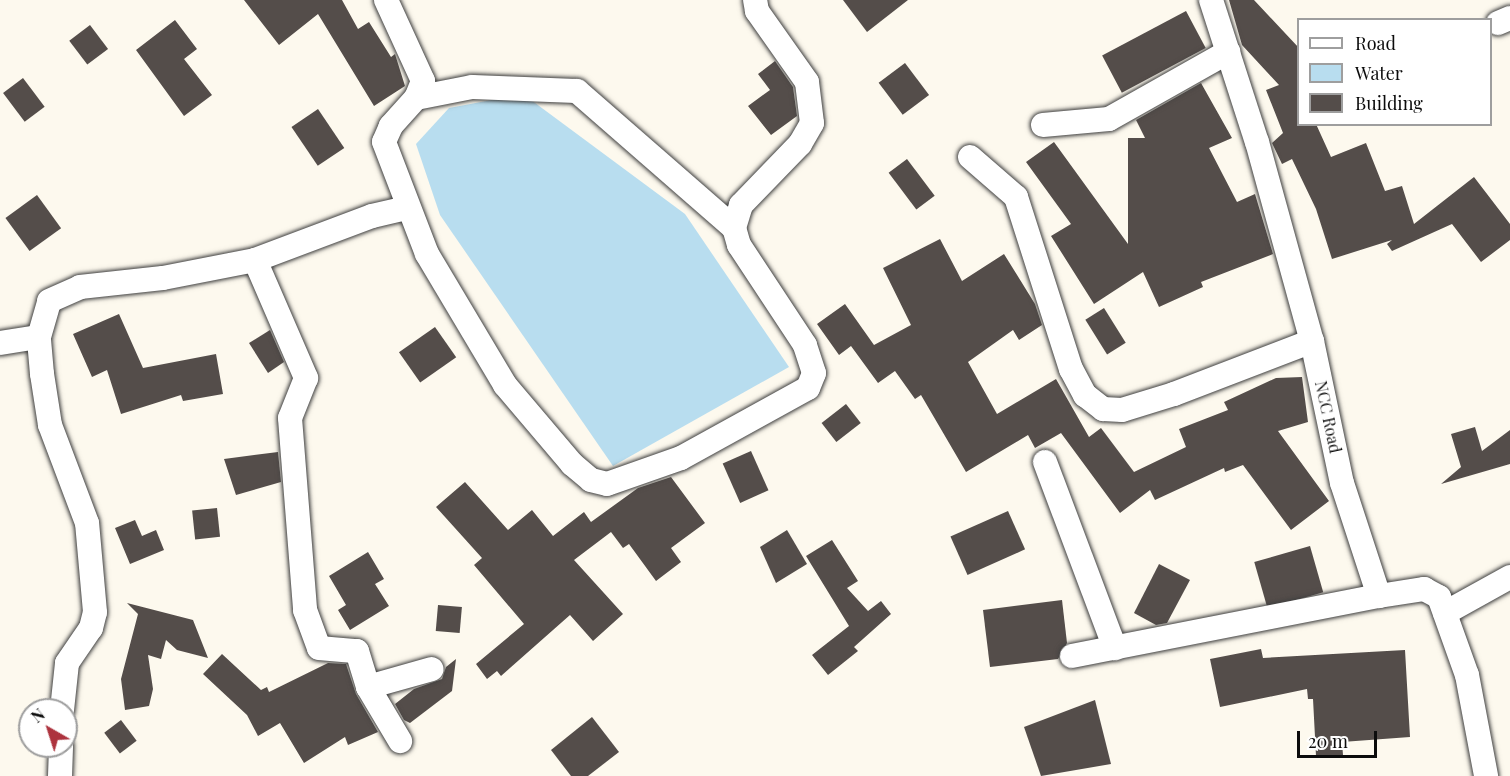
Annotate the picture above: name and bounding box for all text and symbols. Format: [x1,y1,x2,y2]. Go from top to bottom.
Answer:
legend [1297,18,1492,126]
text: Road [1355,31,1396,55]
text: Water [1355,61,1403,85]
text: Building [1355,91,1423,115]
street label: NCC Road [1311,379,1345,455]
north arrow [18,698,78,758]
text: N [27,703,49,727]
scale bar [1300,719,1380,757]
text: 20 m [1308,729,1348,753]

